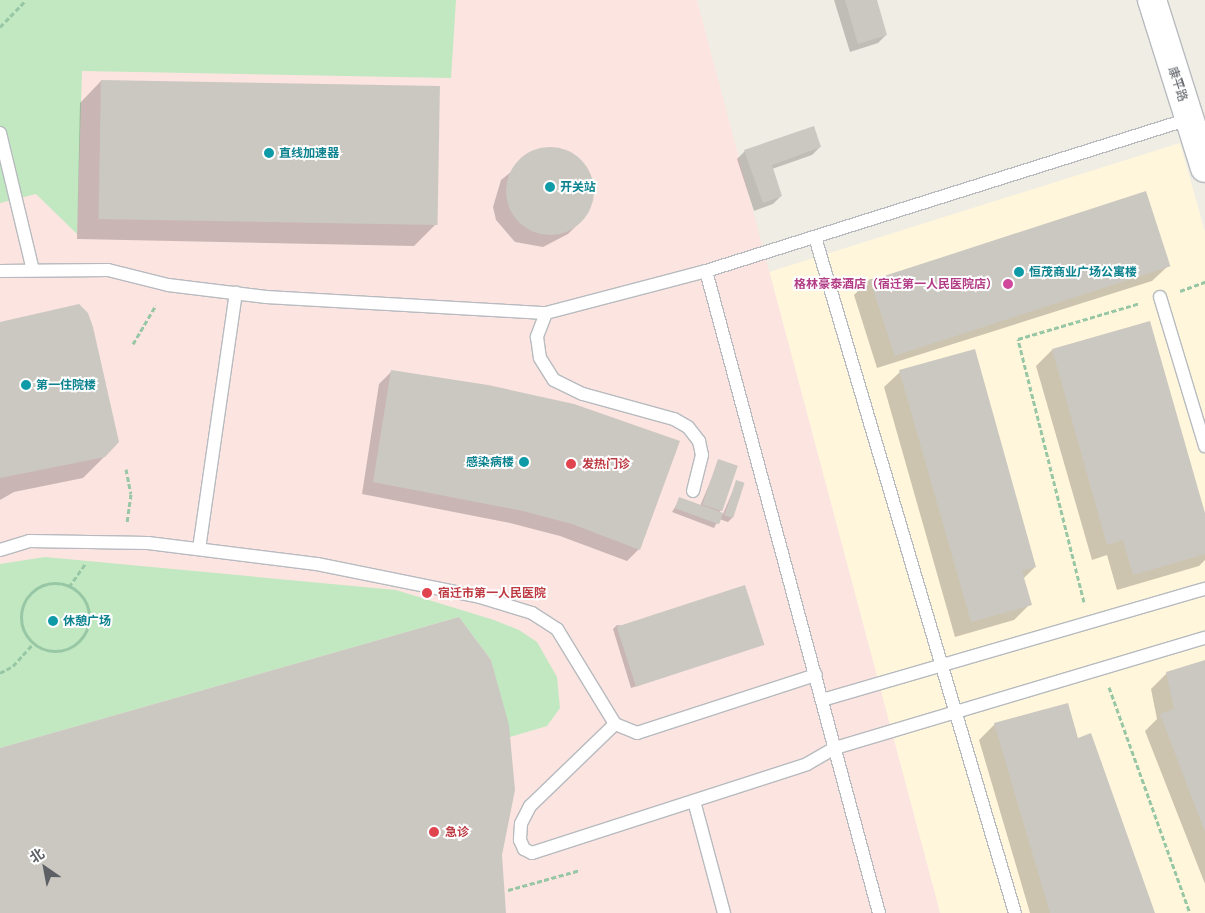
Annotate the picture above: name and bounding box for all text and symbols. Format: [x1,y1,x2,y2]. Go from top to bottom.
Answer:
street label: 康平路 [1166,65,1190,103]
place label: 直线加速器 [279,146,339,160]
marker: 直线加速器 [263,147,275,159]
place label: 开关站 [560,180,596,194]
marker: 开关站 [544,181,556,193]
place label: 恒茂商业广场公寓楼 [1029,265,1137,279]
marker: 恒茂商业广场公寓楼 [1013,266,1025,278]
place label: 格林豪泰酒店（宿迁第一人民医院店） [794,277,998,291]
marker: 格林豪泰酒店（宿迁第一人民医院店） [1002,278,1014,290]
place label: 第一住院楼 [36,378,96,392]
marker: 第一住院楼 [20,379,32,391]
place label: 感染病楼 [466,455,514,469]
marker: 感染病楼 [518,456,530,468]
marker: 发热门诊 [564,457,578,471]
place label: 发热门诊 [582,457,630,471]
marker: 宿迁市第一人民医院 [420,586,434,600]
place label: 宿迁市第一人民医院 [438,586,546,600]
place label: 休憩广场 [63,614,111,628]
marker: 休憩广场 [47,615,59,627]
marker: 急诊 [427,825,441,839]
place label: 急诊 [445,825,469,839]
north arrow [20,843,70,893]
text: 北 [26,843,48,867]

